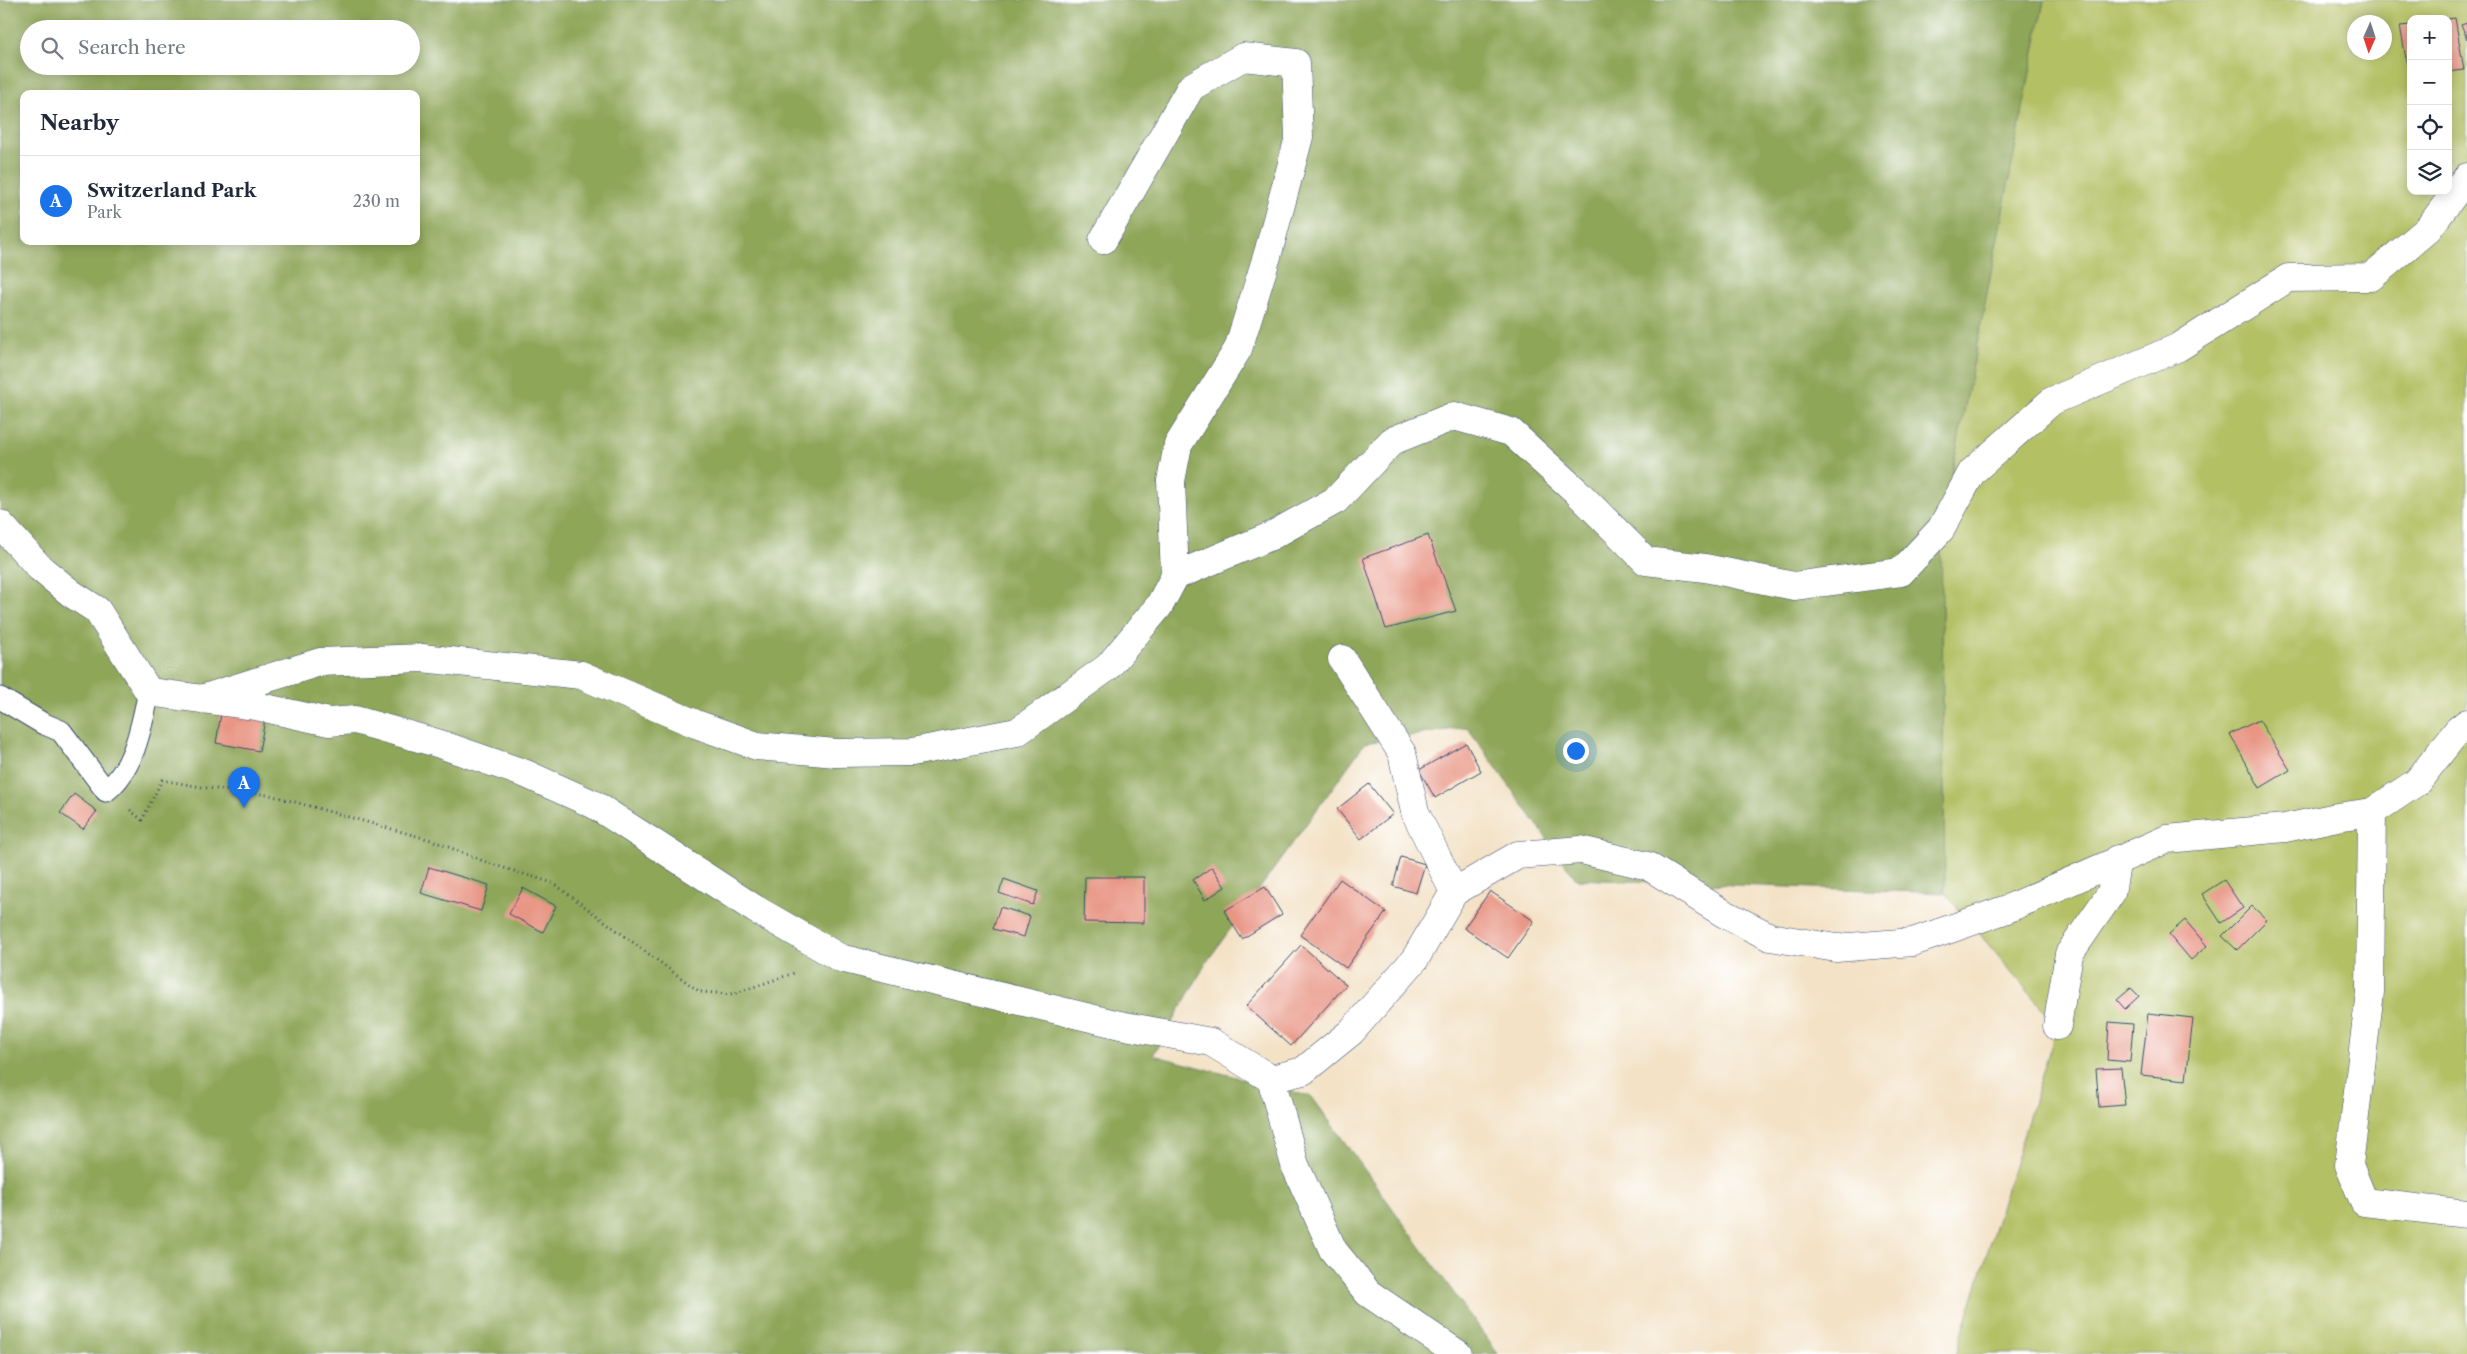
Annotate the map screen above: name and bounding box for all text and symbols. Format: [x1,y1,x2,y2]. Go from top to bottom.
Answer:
north arrow [2347,15,2392,60]
map controls [2407,15,2452,195]
button: + [2407,15,2452,60]
search box [20,20,420,75]
icon: search [38,34,66,62]
text: Search here [78,36,186,59]
button: − [2407,60,2452,105]
button: locate [2407,105,2452,150]
text: Nearby [40,110,119,135]
button: layers [2407,150,2452,195]
text: Switzerland Park [87,179,256,202]
text: A [50,191,62,211]
text: 230 m [353,191,400,211]
text: Park [87,202,122,222]
your location [1563,738,1589,764]
pin: A [228,767,260,808]

